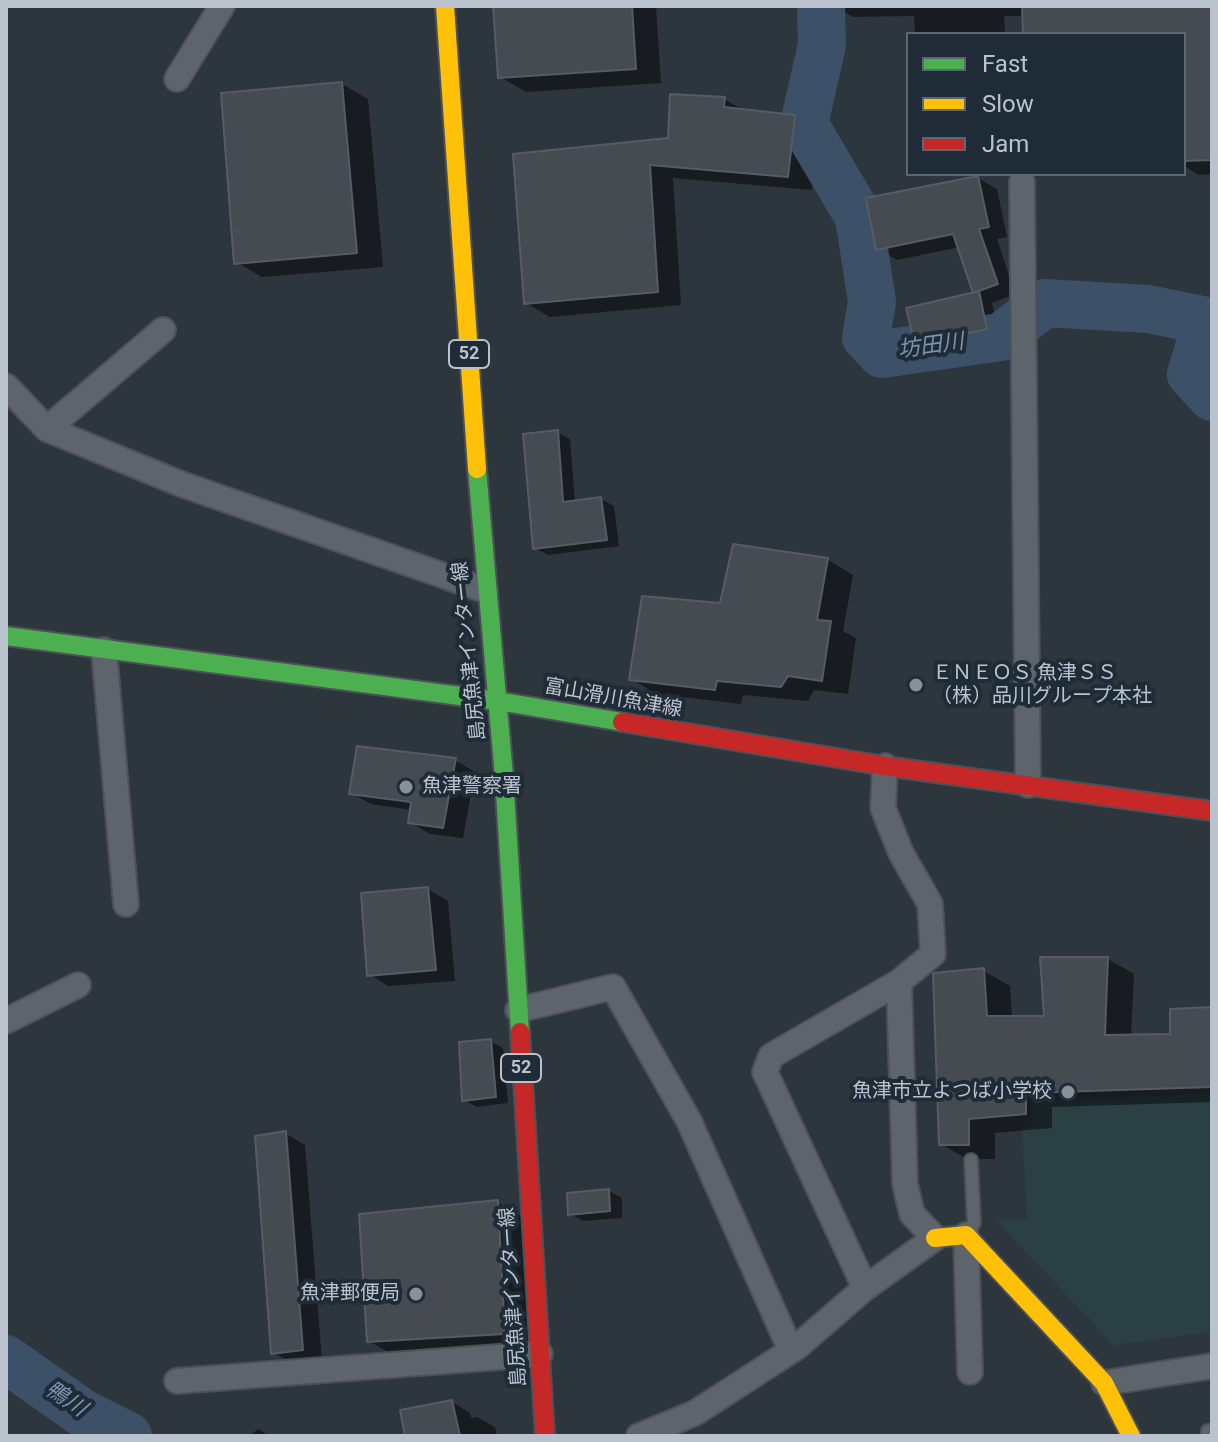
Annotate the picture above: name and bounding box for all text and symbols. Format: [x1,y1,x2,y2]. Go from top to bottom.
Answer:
legend [906,32,1186,176]
text: Fast [982,50,1028,78]
text: Slow [982,90,1034,118]
text: Jam [982,130,1029,158]
water label: 坊田川 [896,329,966,365]
road number: 52 [449,340,489,368]
street label: 島尻魚津インター線 [449,560,491,742]
place label: ＥＮＥＯＳ 魚津ＳＳ （株）品川グループ本社 [932,662,1152,709]
street label: 富山滑川魚津線 [542,675,684,723]
marker: ＥＮＥＯＳ 魚津ＳＳ （株）品川グループ本社 [907,676,925,694]
place label: 魚津警察署 [422,775,522,799]
marker: 魚津警察署 [397,778,415,796]
road number: 52 [501,1054,541,1082]
place label: 魚津市立よつば小学校 [852,1080,1052,1104]
marker: 魚津市立よつば小学校 [1059,1083,1077,1101]
street label: 島尻魚津インター線 [496,1206,532,1388]
place label: 魚津郵便局 [300,1282,400,1306]
marker: 魚津郵便局 [407,1285,425,1303]
water label: 鴨川 [39,1377,91,1423]

